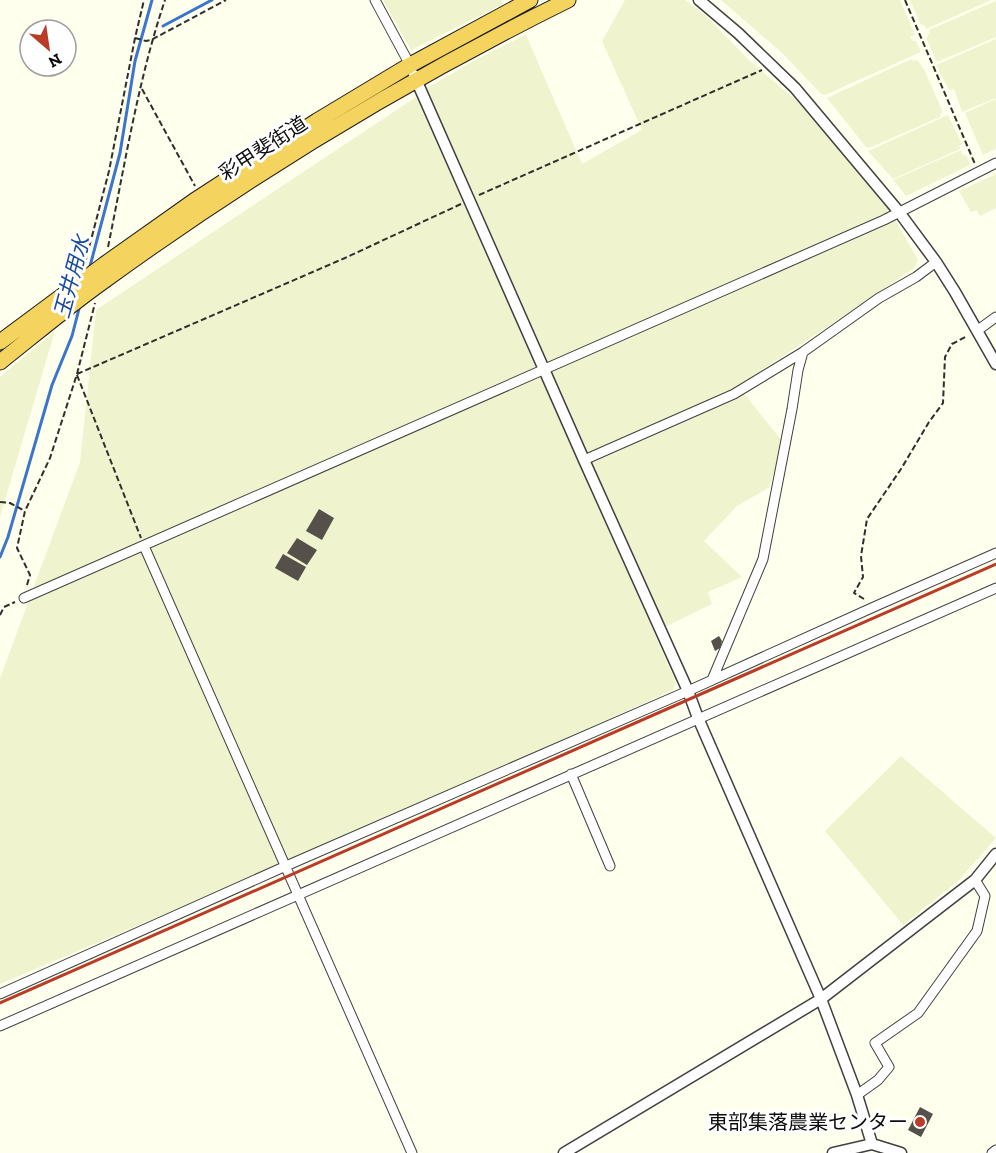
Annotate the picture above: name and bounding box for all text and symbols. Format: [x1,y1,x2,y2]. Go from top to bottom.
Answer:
north arrow [18,18,78,78]
text: N [45,49,65,72]
street label: 彩甲斐街道 [215,111,311,185]
water label: 玉井用水 [49,231,95,321]
place label: 東部集落農業センター [708,1110,908,1134]
marker: 東部集落農業センター [913,1115,927,1129]

